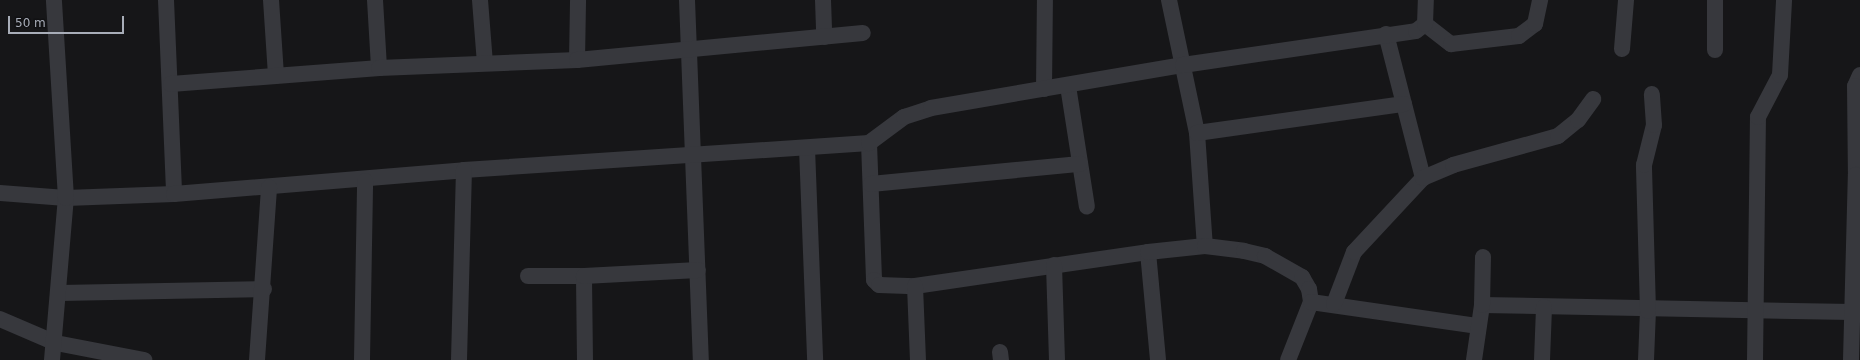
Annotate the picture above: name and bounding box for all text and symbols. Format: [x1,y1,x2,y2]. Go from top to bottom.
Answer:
scale bar [10,8,126,34]
text: 50 m [15,16,46,30]

